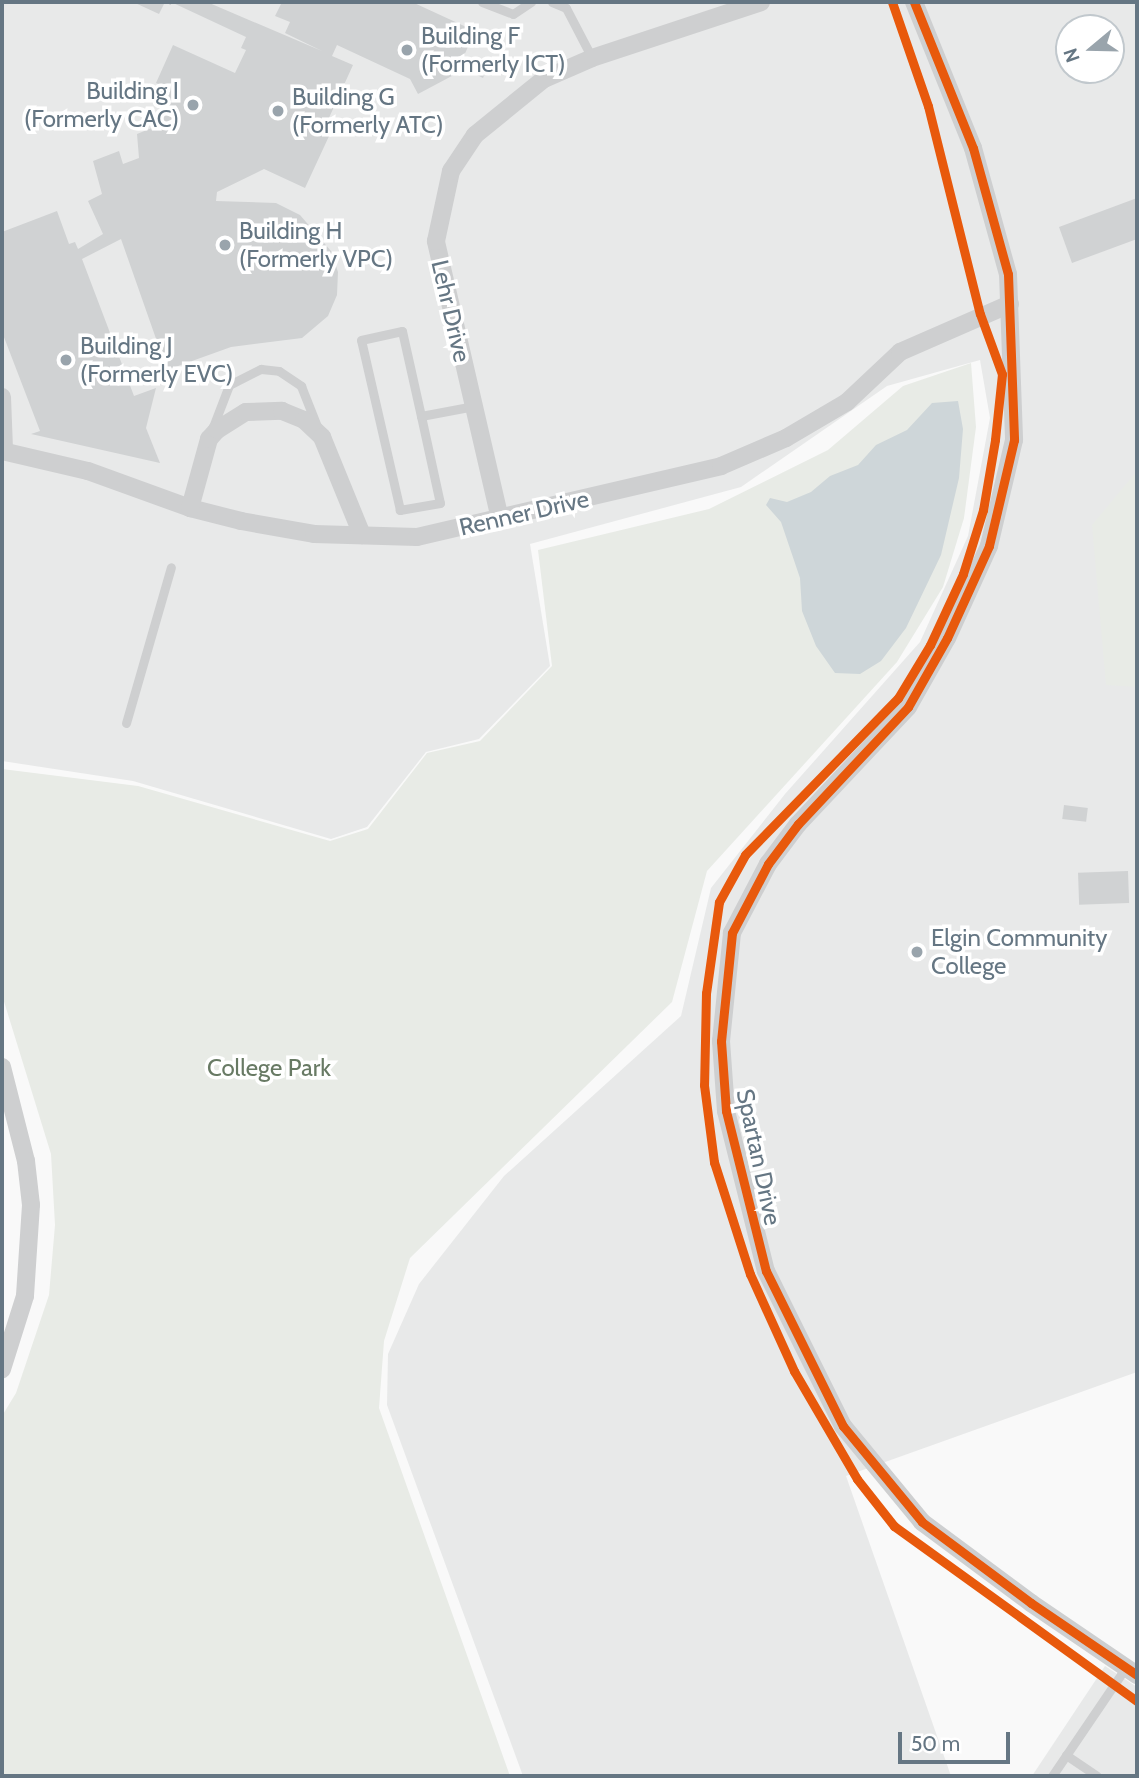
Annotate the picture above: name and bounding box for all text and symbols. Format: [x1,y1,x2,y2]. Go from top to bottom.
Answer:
north arrow [1055,14,1125,84]
place label: Building F (Formerly ICT) [421,22,566,78]
marker: Building F (Formerly ICT) [399,42,415,58]
text: N [1059,45,1085,65]
place label: Building I (Formerly CAC) [24,77,179,133]
place label: Building G (Formerly ATC) [292,83,443,139]
marker: Building I (Formerly CAC) [185,97,201,113]
marker: Building G (Formerly ATC) [270,103,286,119]
place label: Building H (Formerly VPC) [239,217,393,273]
marker: Building H (Formerly VPC) [217,237,233,253]
street label: Lehr Drive [425,257,477,365]
place label: Building J (Formerly EVC) [80,332,233,388]
marker: Building J (Formerly EVC) [58,352,74,368]
street label: Renner Drive [456,484,592,542]
place label: Elgin Community College [931,924,1107,980]
marker: Elgin Community College [909,944,925,960]
park label: College Park [207,1054,331,1082]
street label: Spartan Drive [731,1086,787,1228]
scale bar [901,1718,1013,1762]
text: 50 m [911,1731,960,1756]

